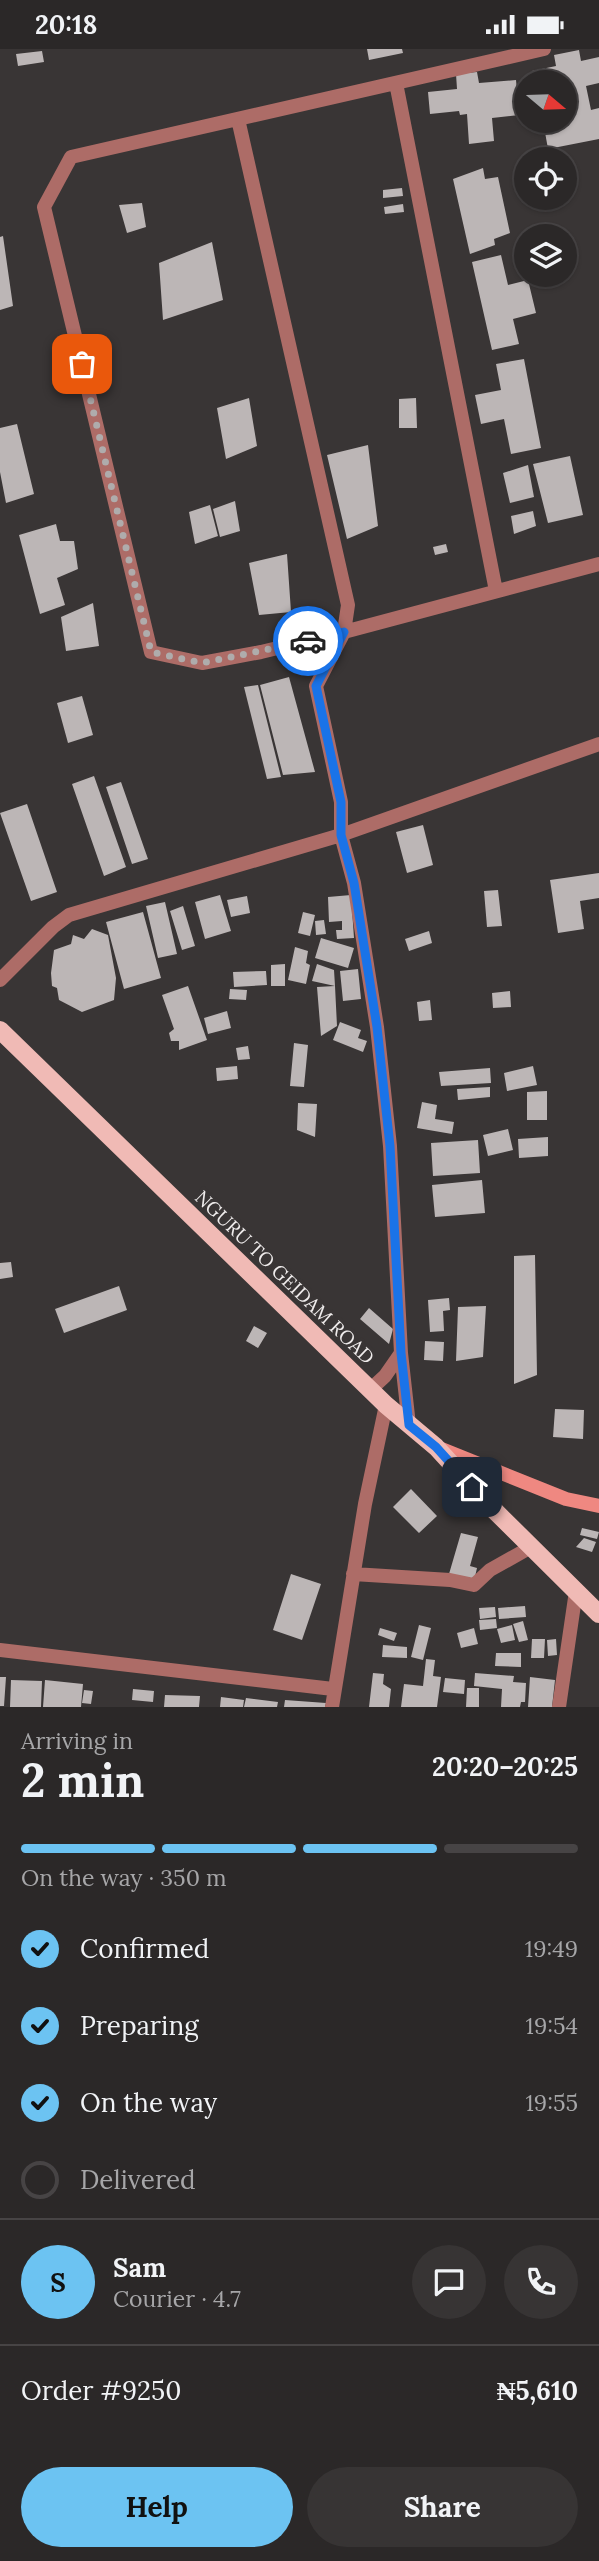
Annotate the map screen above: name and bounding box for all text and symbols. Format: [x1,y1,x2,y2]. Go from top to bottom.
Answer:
text: 20:18 [35,8,97,41]
north arrow [514,70,578,133]
map controls [514,70,577,287]
button: locate [514,147,577,210]
button: layers [514,224,577,287]
pin [52,334,112,394]
icon: bag [63,345,101,383]
courier [273,606,343,676]
icon: car [289,622,327,660]
street label: NGURU TO GEIDAM ROAD [190,1185,380,1369]
pin [442,1457,502,1517]
icon: home [453,1468,491,1506]
text: Arriving in [21,1726,133,1755]
text: 20:20–20:25 [432,1750,578,1783]
text: 2 min [21,1751,144,1810]
text: On the way · 350 m [21,1863,227,1892]
icon: check [21,1930,59,1968]
text: Confirmed [80,1932,209,1965]
text: 19:49 [525,1934,578,1963]
icon: check [21,2007,59,2045]
text: Preparing [80,2009,199,2042]
text: 19:54 [526,2011,578,2040]
icon: check [21,2084,59,2122]
text: On the way [80,2086,217,2119]
text: 19:55 [526,2088,578,2117]
text: Delivered [80,2163,196,2196]
button: chat [412,2245,486,2319]
button: phone [504,2245,578,2319]
text: Sam [113,2251,166,2284]
text: S [50,2266,66,2299]
text: Courier · 4.7 [113,2284,241,2313]
text: Order #9250 [21,2374,181,2407]
text: ₦5,610 [497,2374,578,2407]
button: Help [21,2467,293,2547]
button: Share [307,2467,578,2547]

